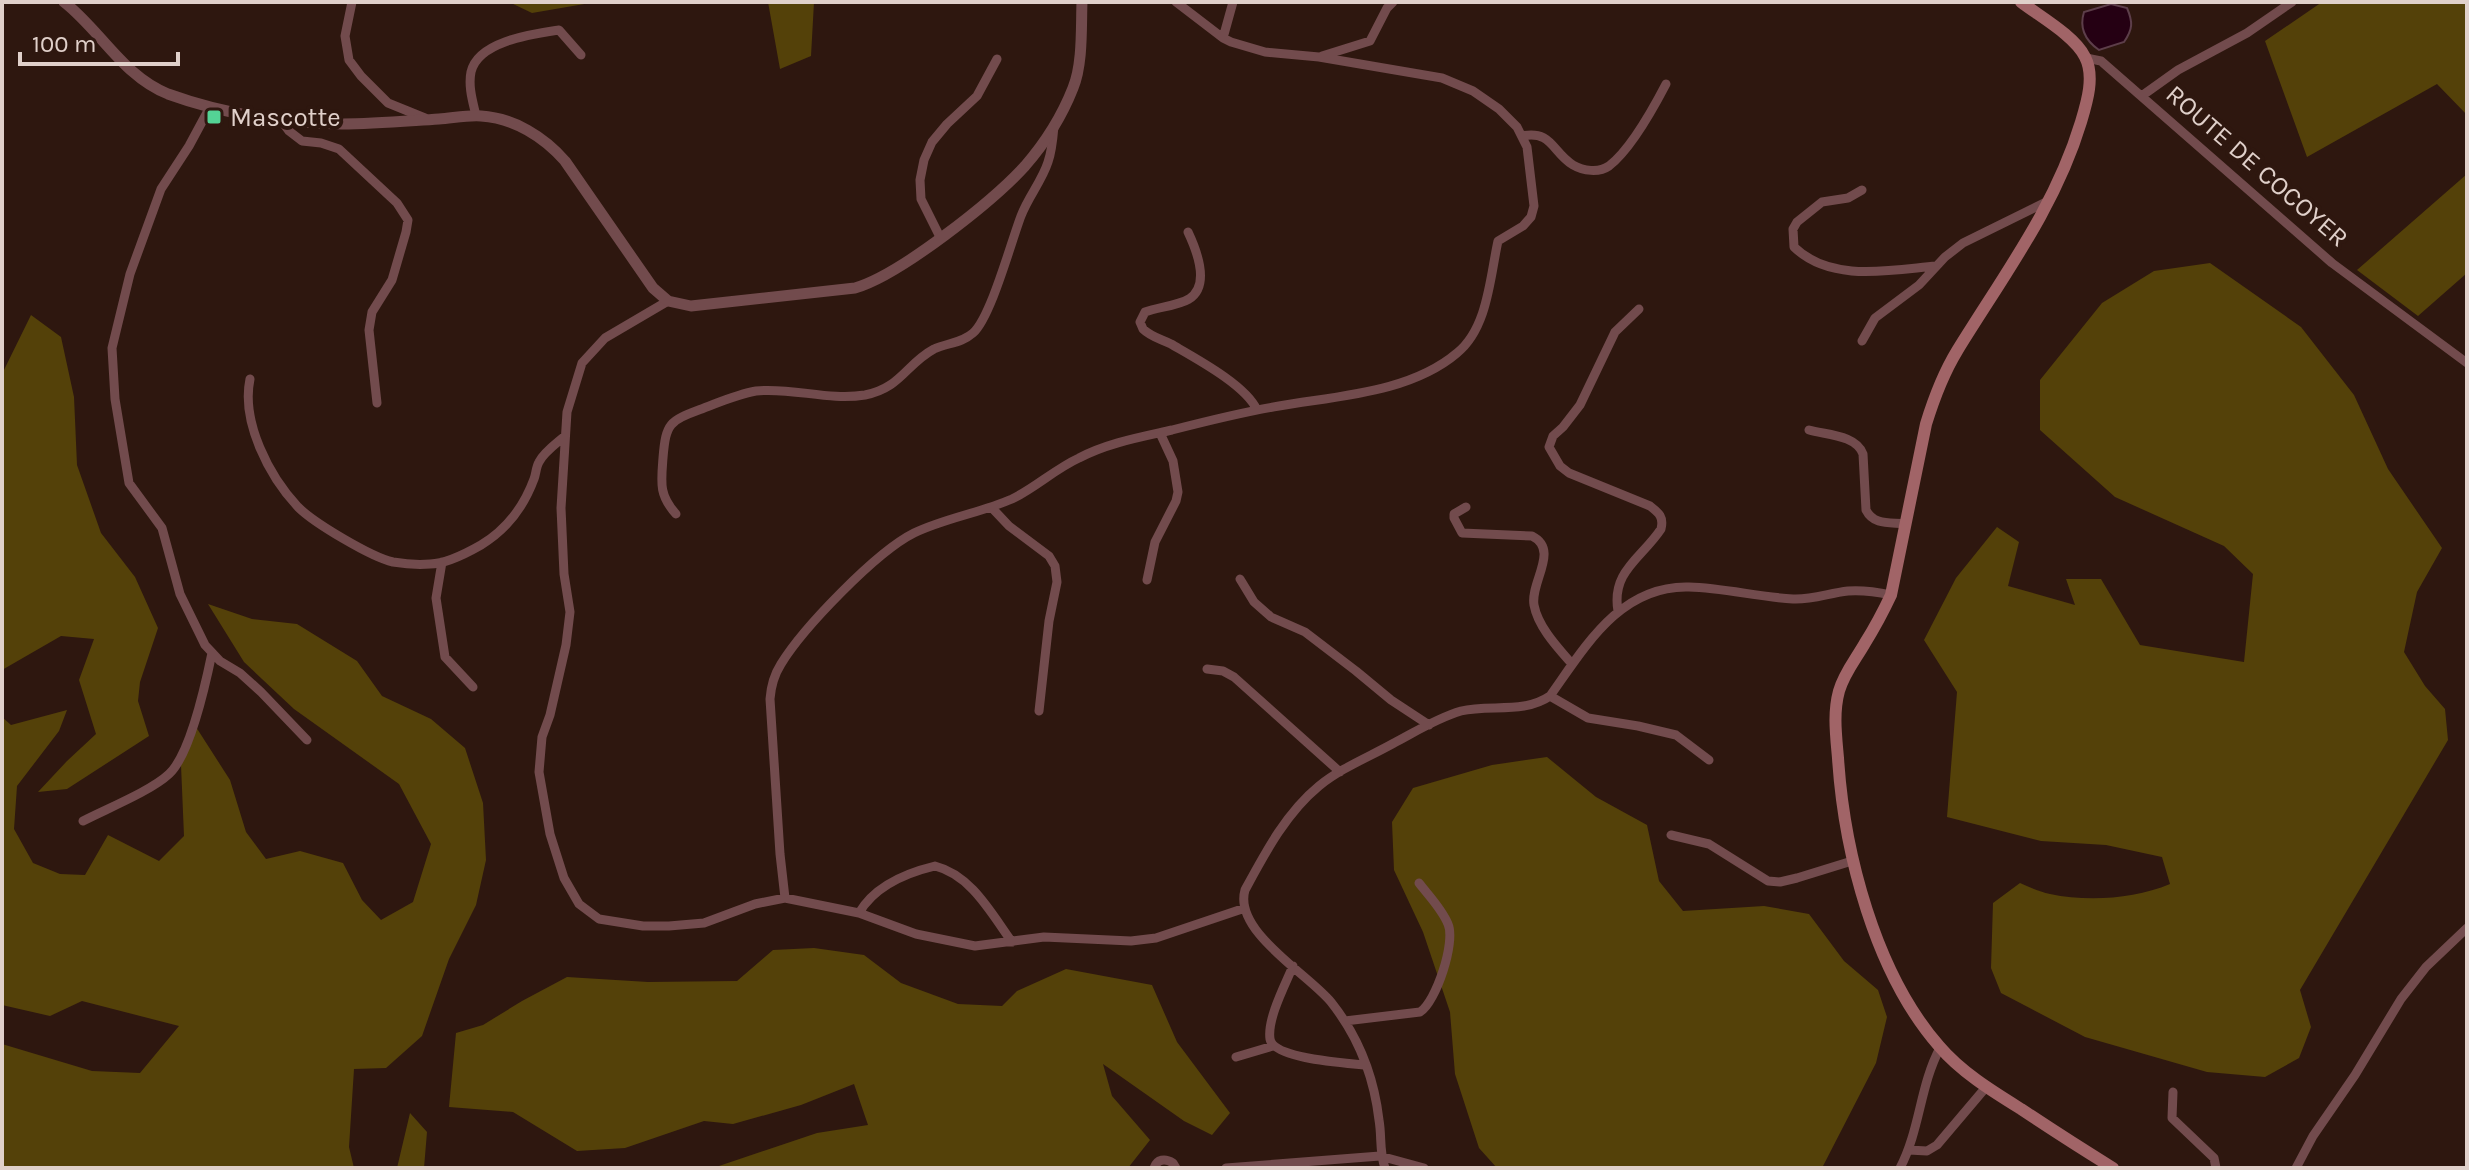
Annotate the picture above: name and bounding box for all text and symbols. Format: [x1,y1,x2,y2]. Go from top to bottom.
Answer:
scale bar [20,16,178,66]
text: 100 m [32,30,97,58]
street label: ROUTE DE COCOYER [2160,78,2354,254]
place label: Mascotte [230,102,341,133]
marker: Mascotte [205,108,223,126]

